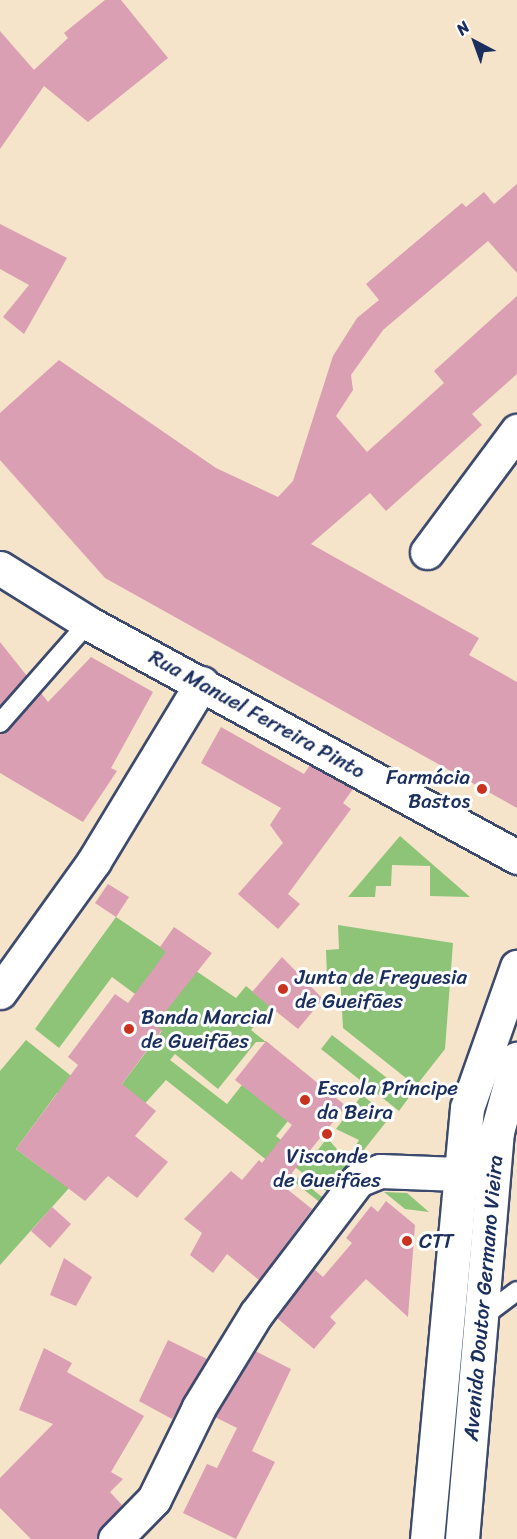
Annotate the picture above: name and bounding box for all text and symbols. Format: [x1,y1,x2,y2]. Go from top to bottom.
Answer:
north arrow [445,12,505,72]
text: N [449,13,477,43]
street label: Rua Manuel Ferreira Pinto [145,644,369,784]
place label: Farmácia Bastos [386,764,470,814]
marker: Farmácia Bastos [475,782,489,796]
place label: Junta de Freguesia de Gueifães [295,964,468,1014]
marker: Junta de Freguesia de Gueifães [276,982,290,996]
place label: Banda Marcial de Gueifães [141,1004,272,1054]
marker: Banda Marcial de Gueifães [122,1022,136,1036]
place label: Escola Príncipe da Beira [317,1075,458,1125]
marker: Escola Príncipe da Beira [298,1093,312,1107]
marker: Visconde de Gueifães [320,1127,334,1141]
place label: Visconde de Gueifães [273,1143,381,1193]
street label: Avenida Doutor Germano Vieira [458,1154,508,1442]
place label: CTT [419,1228,454,1254]
marker: CTT [400,1234,414,1248]

